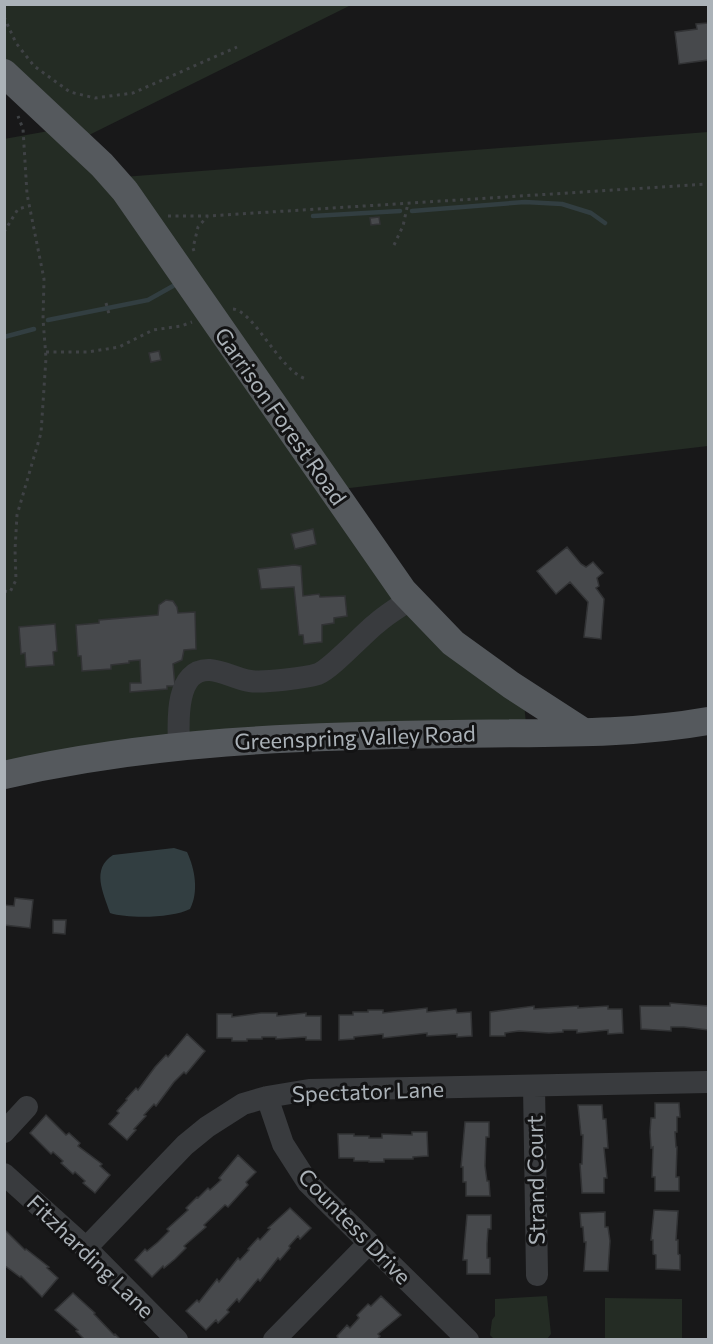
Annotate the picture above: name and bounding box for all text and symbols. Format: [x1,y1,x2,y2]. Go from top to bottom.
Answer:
street label: Garrison Forest Road [210,322,352,510]
street label: Greenspring Valley Road [234,719,476,755]
street label: Spectator Lane [291,1075,445,1107]
street label: Strand Court [520,1115,550,1245]
street label: Countess Drive [293,1162,417,1290]
street label: Fitzharding Lane [22,1189,160,1323]

